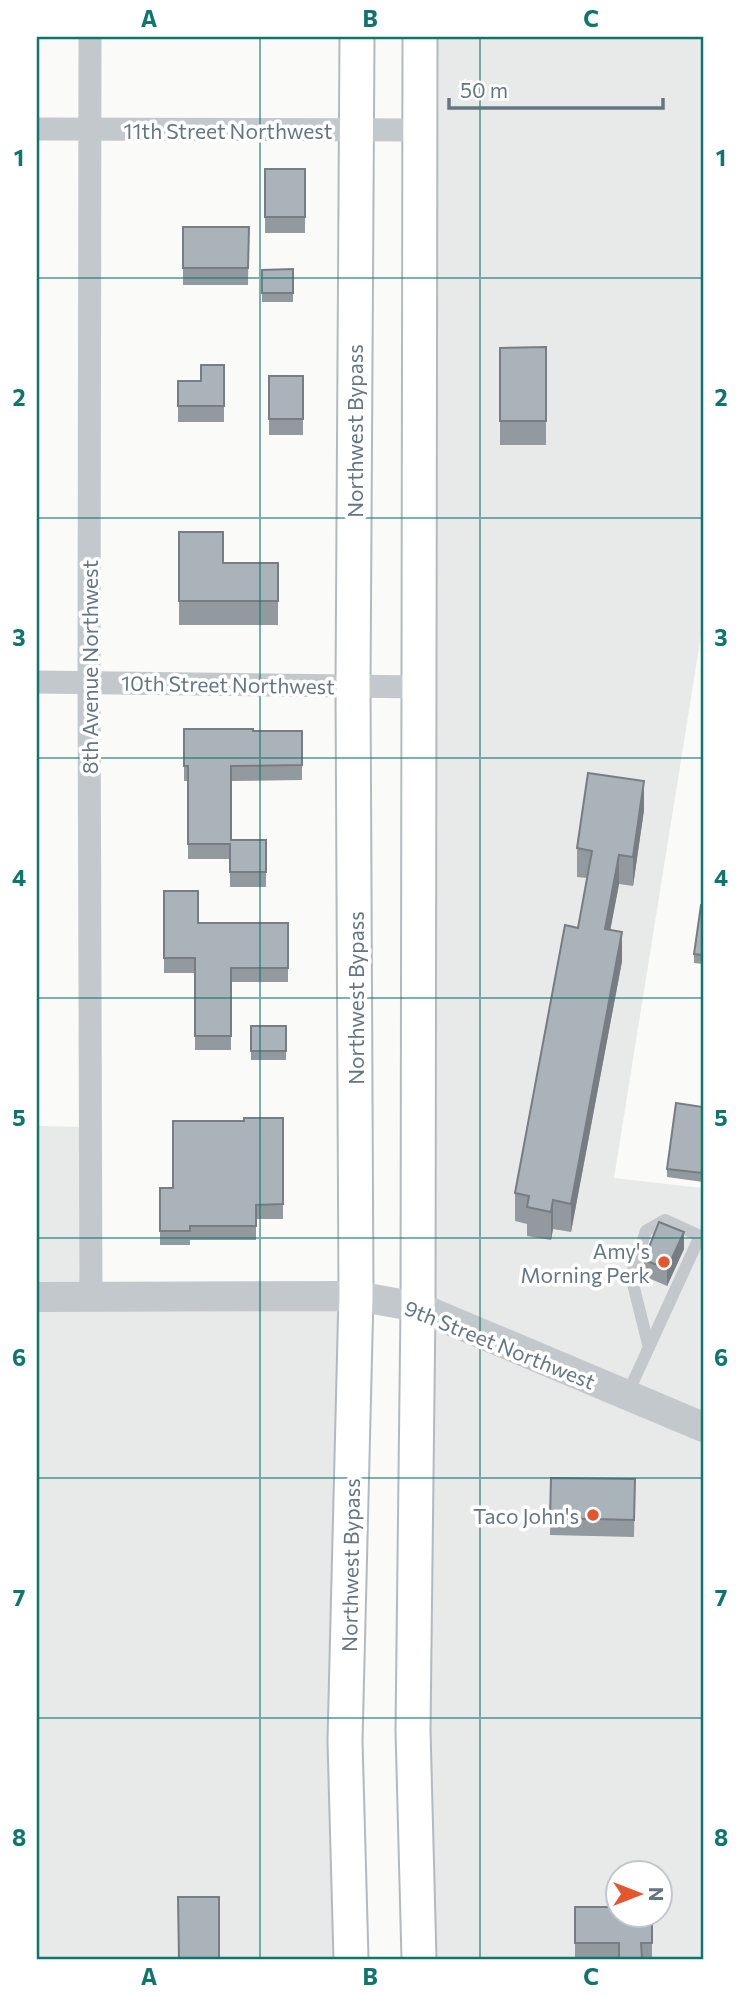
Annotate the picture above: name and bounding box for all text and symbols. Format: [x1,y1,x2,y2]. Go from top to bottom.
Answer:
text: A [141,4,158,32]
text: B [362,4,378,32]
text: C [583,4,599,32]
scale bar [449,66,663,110]
text: 50 m [460,77,508,102]
street label: 11th Street Northwest [124,118,332,143]
text: 1 [14,143,24,171]
text: 1 [716,143,726,171]
street label: Northwest Bypass [342,344,367,518]
text: 2 [12,383,26,411]
text: 2 [714,383,728,411]
street label: 8th Avenue Northwest [77,560,102,774]
text: 3 [12,623,26,651]
text: 3 [714,623,728,651]
street label: 10th Street Northwest [121,670,335,698]
text: 4 [12,863,26,891]
text: 4 [714,863,728,891]
street label: Northwest Bypass [343,911,368,1085]
text: 5 [12,1103,26,1131]
text: 5 [714,1103,728,1131]
place label: Amy's Morning Perk [520,1238,650,1287]
marker: Amy's Morning Perk [656,1254,672,1270]
street label: 9th Street Northwest [401,1294,599,1394]
text: 6 [12,1343,26,1371]
text: 6 [714,1343,728,1371]
street label: Northwest Bypass [336,1478,364,1652]
place label: Taco John's [473,1503,579,1528]
marker: Taco John's [585,1507,601,1523]
text: 7 [13,1583,25,1611]
text: 7 [715,1583,727,1611]
text: 8 [12,1823,26,1851]
text: 8 [714,1823,728,1851]
north arrow [604,1860,674,1930]
text: N [645,1887,668,1901]
text: A [141,1962,158,1990]
text: B [362,1962,378,1990]
text: C [583,1962,599,1990]

